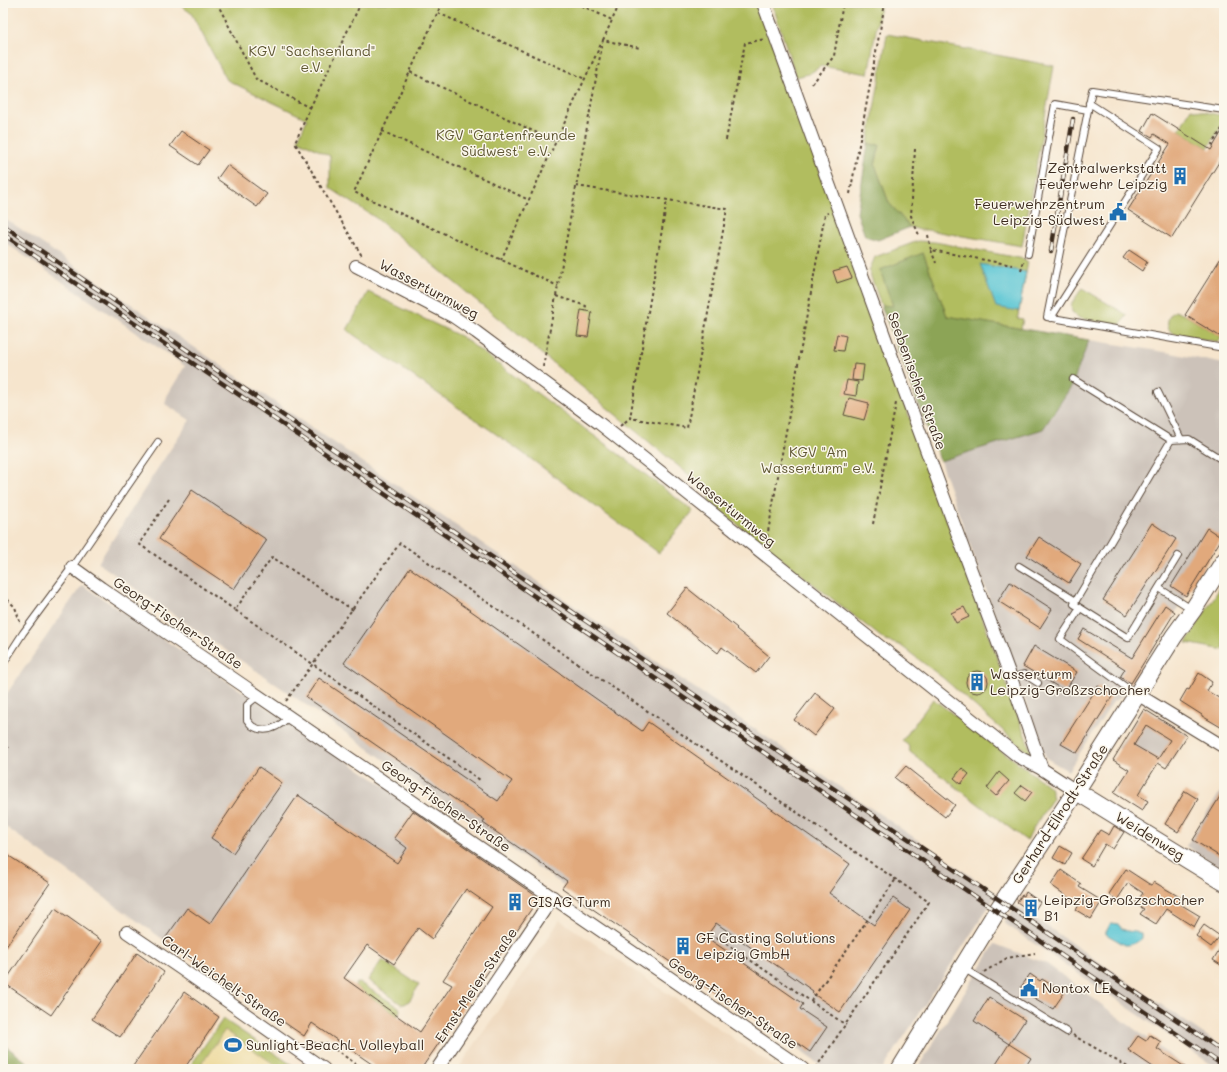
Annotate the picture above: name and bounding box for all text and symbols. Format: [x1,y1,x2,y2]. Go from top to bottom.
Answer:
park label: KGV "Sachsenland" e.V. [248,41,376,76]
park label: KGV "Gartenfreunde Südwest" e.V. [436,125,576,160]
place label: Zentralwerkstatt Feuerwehr Leipzig [1039,158,1167,193]
building icon: Zentralwerkstatt Feuerwehr Leipzig [1170,166,1190,186]
place label: Feuerwehrzentrum Leipzig-Südwest [974,194,1105,229]
public building icon: Feuerwehrzentrum Leipzig-Südwest [1108,202,1128,222]
street label: Wasserturmweg [376,254,482,323]
street label: Seebenischer Straße [884,309,951,452]
park label: KGV "Am Wasserturm" e.V. [761,442,875,477]
street label: Wasserturmweg [683,467,780,551]
street label: Georg-Fischer-Straße [110,572,247,673]
place label: Wasserturm Leipzig-Großzschocher [990,664,1150,699]
building icon: Wasserturm Leipzig-Großzschocher [967,672,987,692]
street label: Gerhard-Ellrodt-Straße [1007,740,1112,887]
street label: Georg-Fischer-Straße [378,755,515,856]
street label: Weidenweg [1112,807,1188,864]
place label: Leipzig-Großzschocher B1 [1044,890,1204,925]
building icon: GISAG Turm [505,892,525,912]
place label: GISAG Turm [528,892,611,911]
building icon: Leipzig-Großzschocher B1 [1021,898,1041,918]
street label: Ernst-Meier-Straße [430,924,521,1046]
place label: GF Casting Solutions Leipzig GmbH [696,928,836,963]
street label: Carl-Weichelt-Straße [158,930,290,1031]
building icon: GF Casting Solutions Leipzig GmbH [673,936,693,956]
street label: Georg-Fischer-Straße [665,952,802,1053]
public building icon: Nontox LE [1019,978,1039,998]
place label: Nontox LE [1042,978,1110,997]
sports icon: Sunlight-BeachL Volleyball [223,1035,243,1055]
place label: Sunlight-BeachL Volleyball [246,1035,424,1054]

